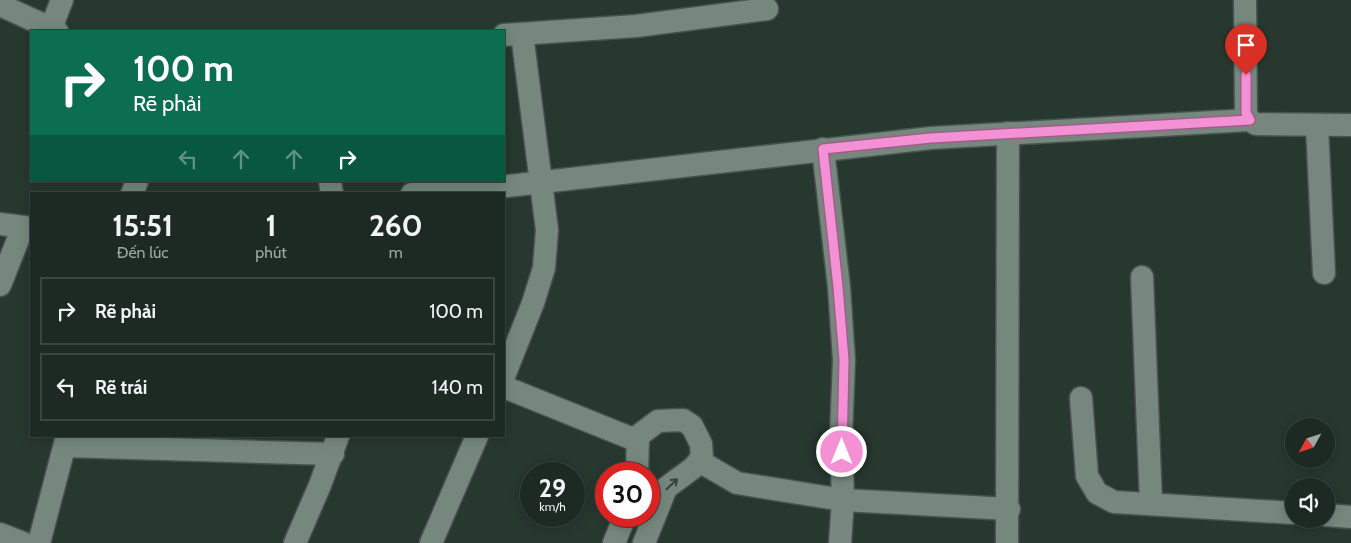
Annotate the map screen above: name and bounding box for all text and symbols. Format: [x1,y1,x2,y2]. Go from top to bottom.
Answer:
pin [1225,24,1267,75]
icon: arrive [1232,31,1260,59]
text: 100 m [133,47,234,90]
icon: right [50,50,115,115]
text: Rẽ phải [133,90,201,117]
icon: left [174,145,202,173]
icon: ahead [227,145,255,173]
icon: ahead [280,145,308,173]
icon: right [333,145,361,173]
text: 15:51 [112,207,173,244]
text: 1 [265,207,277,244]
text: 260 [369,207,423,244]
text: Đến lúc [117,243,169,262]
text: phút [255,243,287,262]
text: m [389,243,403,262]
icon: right [52,297,80,325]
text: Rẽ phải [95,300,156,323]
text: 100 m [429,300,483,323]
icon: left [52,373,80,401]
text: Rẽ trái [95,376,147,399]
text: 140 m [432,376,483,399]
north arrow [1285,418,1335,468]
map controls [1285,418,1335,528]
position arrow [815,425,867,477]
speed limit sign: 30 [595,462,660,527]
text: 29 [539,473,566,503]
one-way arrow [666,478,678,490]
button: sound [1285,478,1335,528]
text: km/h [539,499,566,514]

